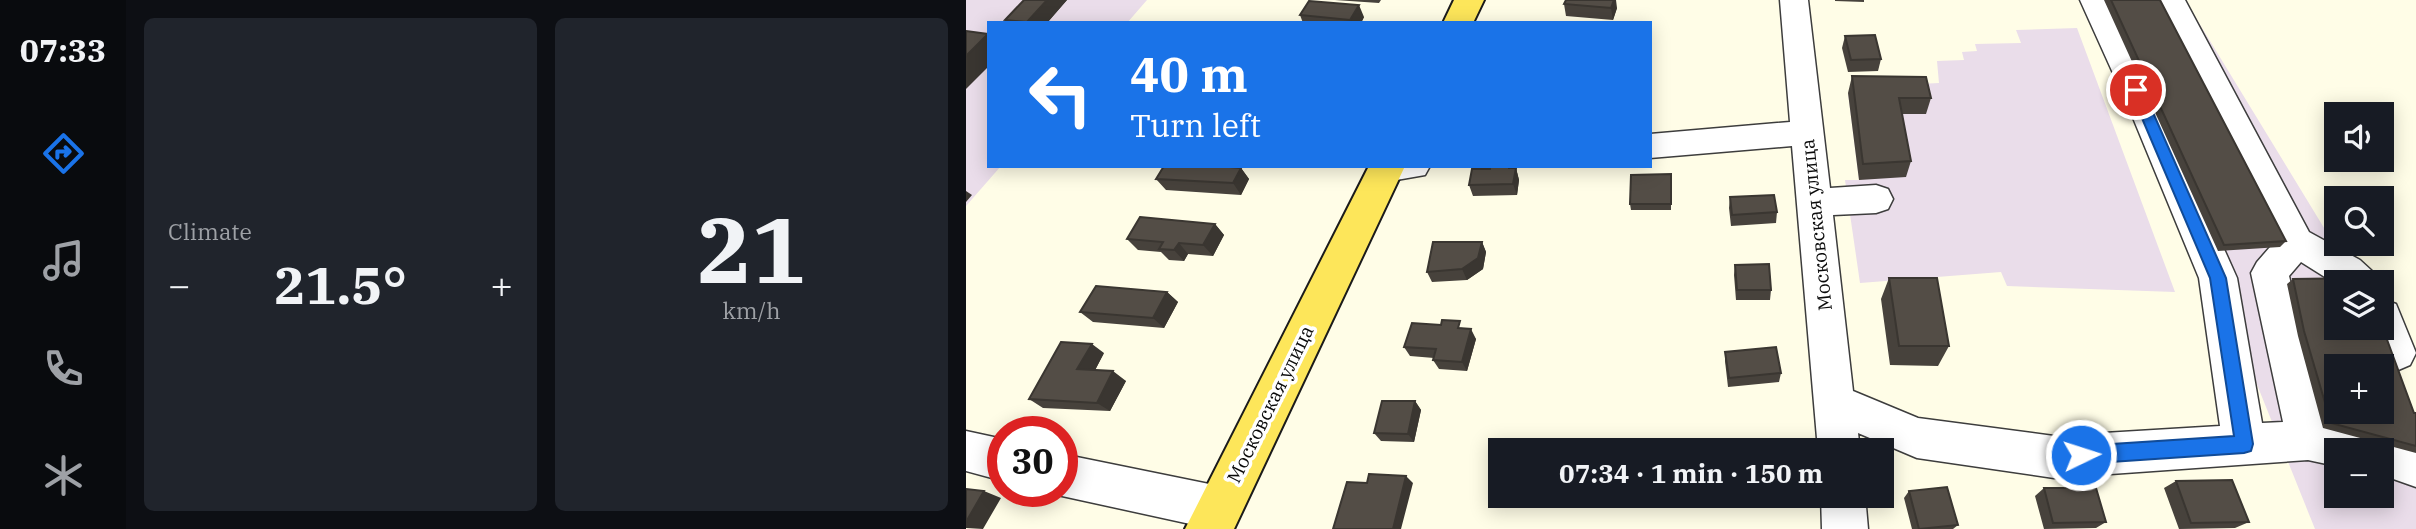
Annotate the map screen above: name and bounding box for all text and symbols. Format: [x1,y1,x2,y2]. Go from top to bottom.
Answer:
text: 07:33 [20,29,106,71]
text: 40 m [1130,42,1248,105]
icon: left [1015,49,1106,140]
pin [2106,60,2166,120]
icon: arrive [2117,71,2155,109]
map controls [2324,102,2394,508]
button: sound [2324,102,2394,172]
text: Turn left [1130,104,1261,146]
icon: directions [39,129,88,178]
street label: Московская улица [1795,138,1837,312]
button: search [2324,186,2394,256]
text: 21 [697,190,806,308]
text: Climate [168,216,252,246]
icon: music [39,236,88,285]
text: 21.5° [274,251,407,318]
text: − [168,260,191,309]
text: + [490,260,513,309]
button: layers [2324,270,2394,340]
text: km/h [722,295,781,325]
street label: Московская улица [1221,321,1319,487]
icon: phone [39,344,88,393]
button: + [2324,354,2394,424]
speed limit sign: 30 [987,416,1078,507]
position arrow [2044,418,2118,492]
button: − [2324,438,2394,508]
icon: climate [39,451,88,500]
text: 07:34 · 1 min · 150 m [1559,456,1823,490]

